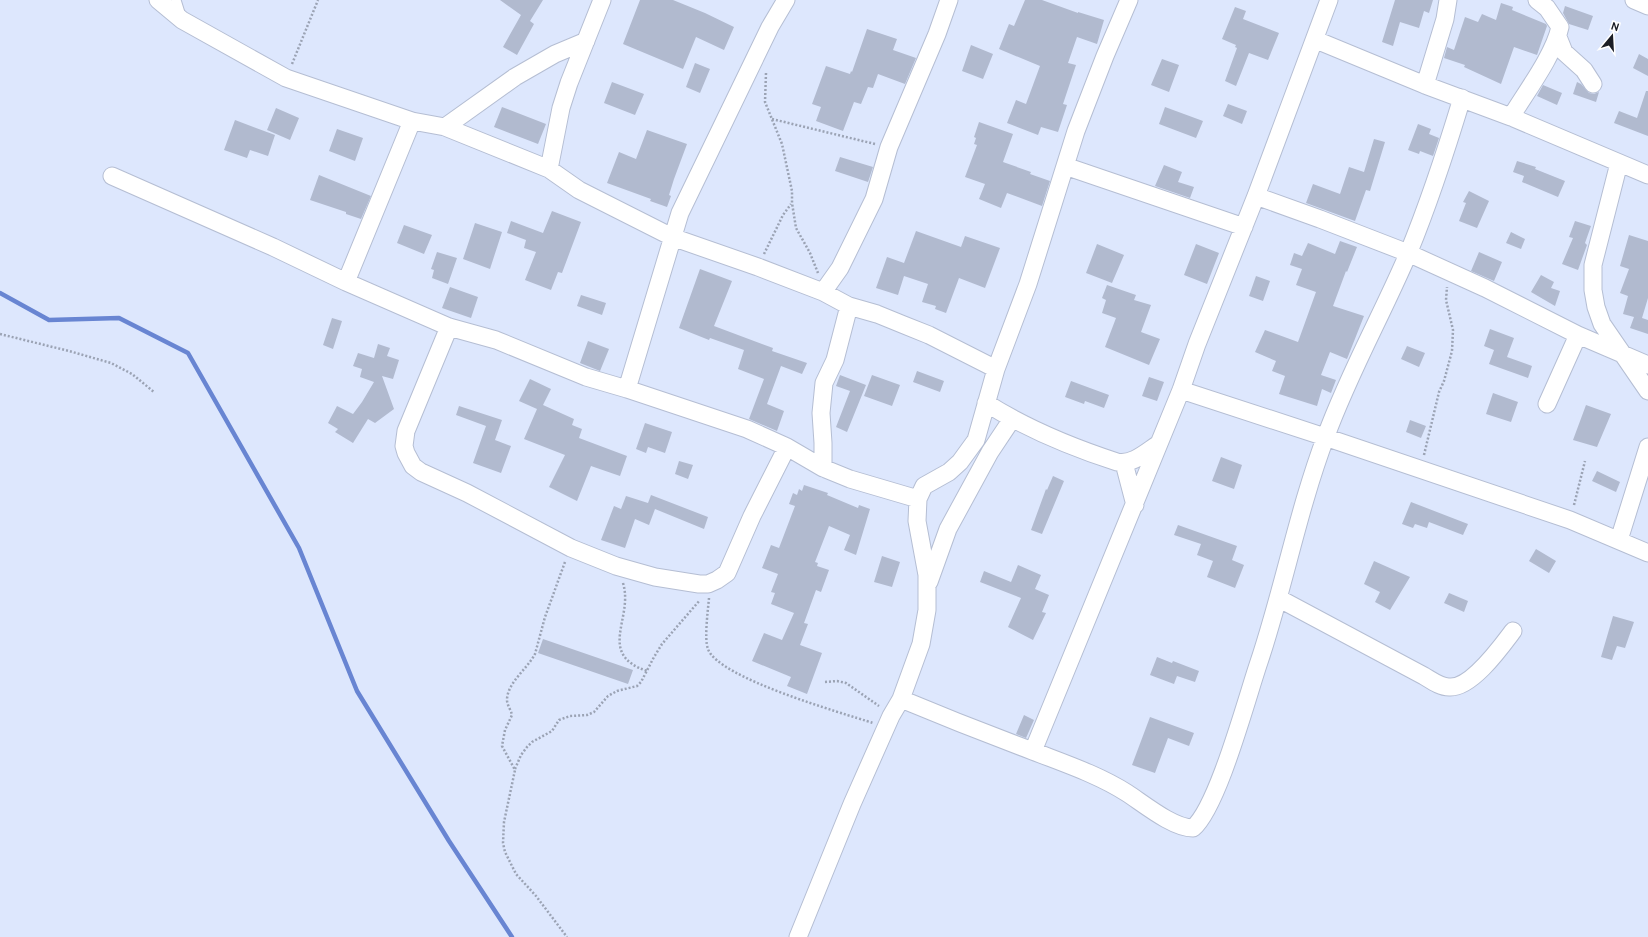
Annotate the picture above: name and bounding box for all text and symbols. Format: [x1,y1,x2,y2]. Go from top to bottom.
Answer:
north arrow [1592,16,1632,56]
text: N [1609,19,1621,34]

